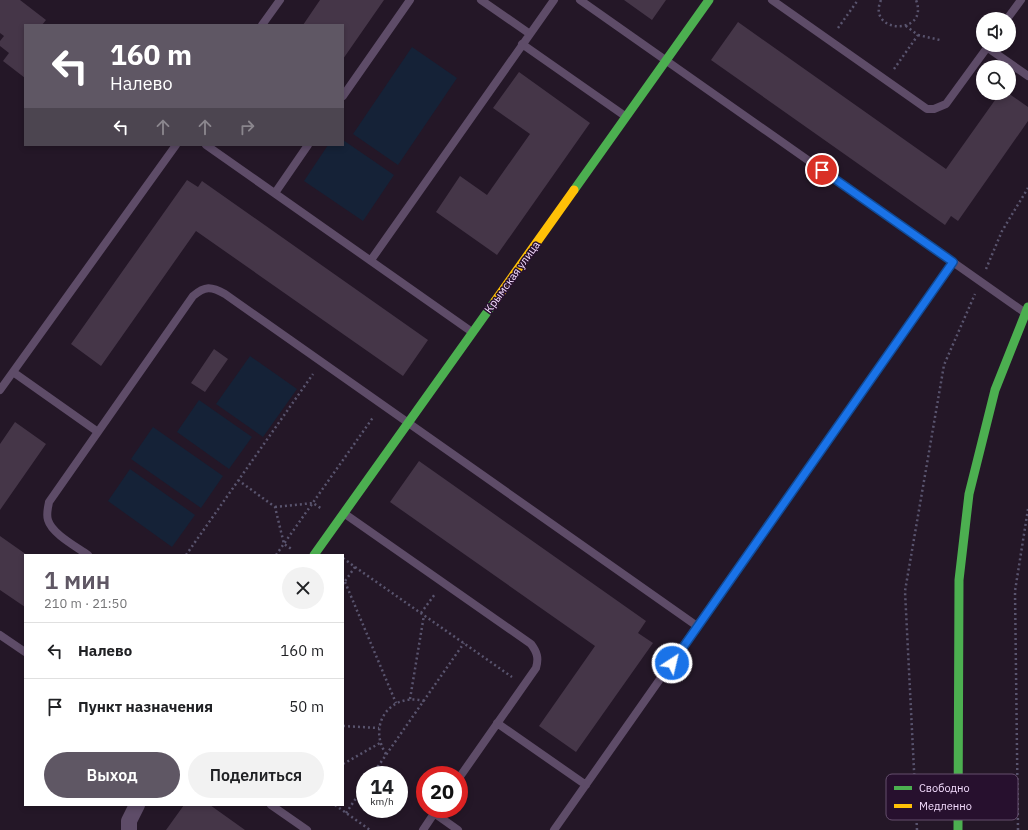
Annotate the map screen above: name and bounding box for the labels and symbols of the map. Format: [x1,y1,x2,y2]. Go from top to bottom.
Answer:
pin [805,153,839,187]
street label: Крымская улица [481,238,543,316]
position arrow [651,642,693,684]
speed limit sign: 20 [416,766,468,818]
legend [886,774,1018,820]
text: Свободно [919,781,970,795]
text: Медленно [919,799,972,813]

